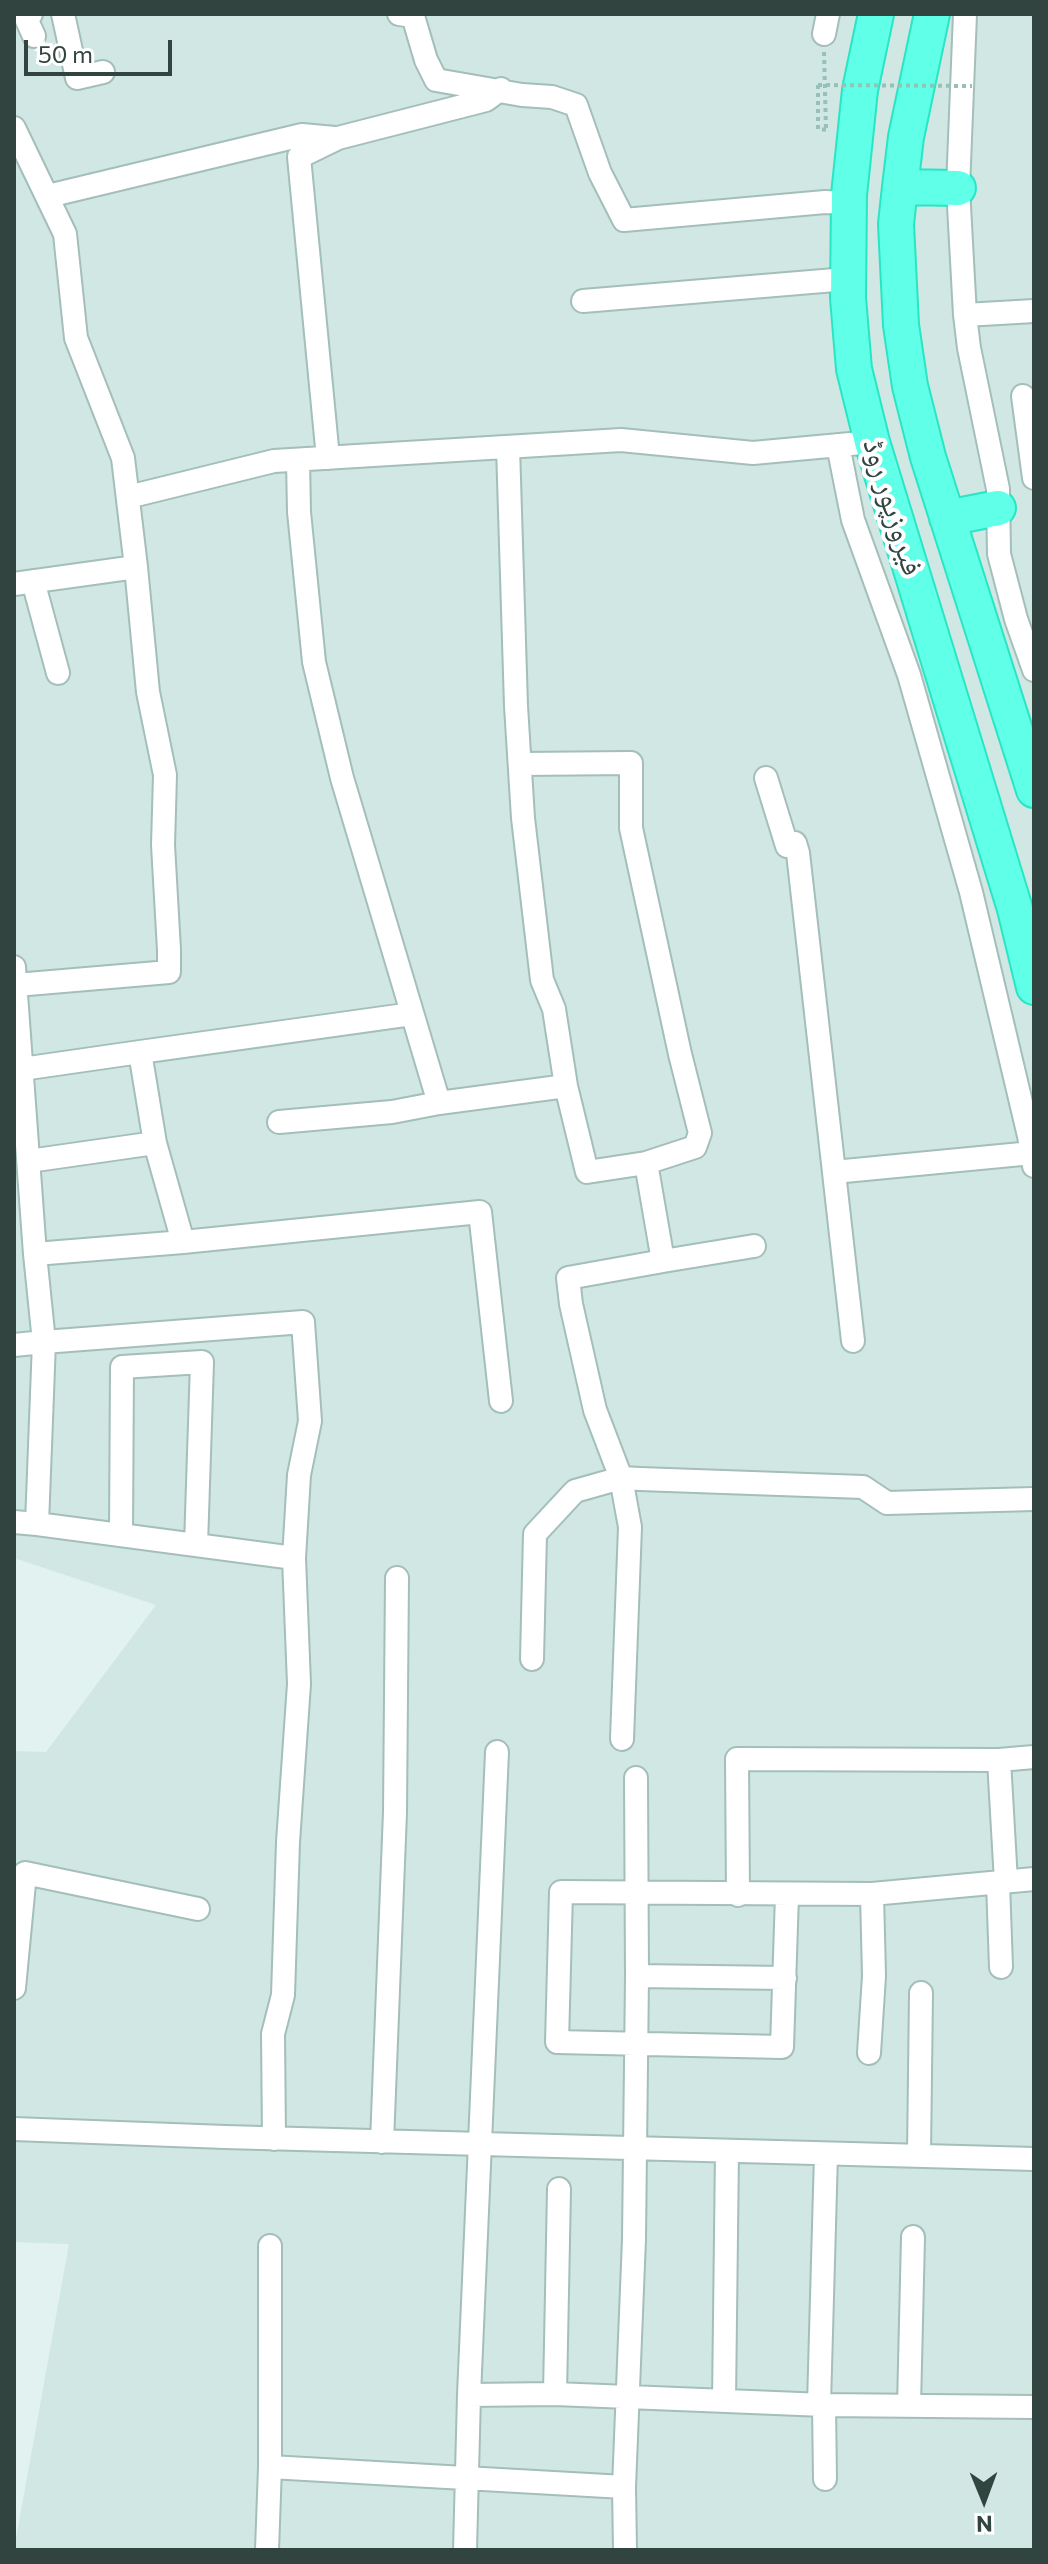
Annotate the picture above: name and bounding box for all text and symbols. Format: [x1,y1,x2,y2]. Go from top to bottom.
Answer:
scale bar [28,24,176,74]
text: 50 m [38,39,93,68]
street label: فیروزپور روڈ [855,434,931,580]
north arrow [944,2460,1024,2540]
text: N [976,2511,993,2538]

